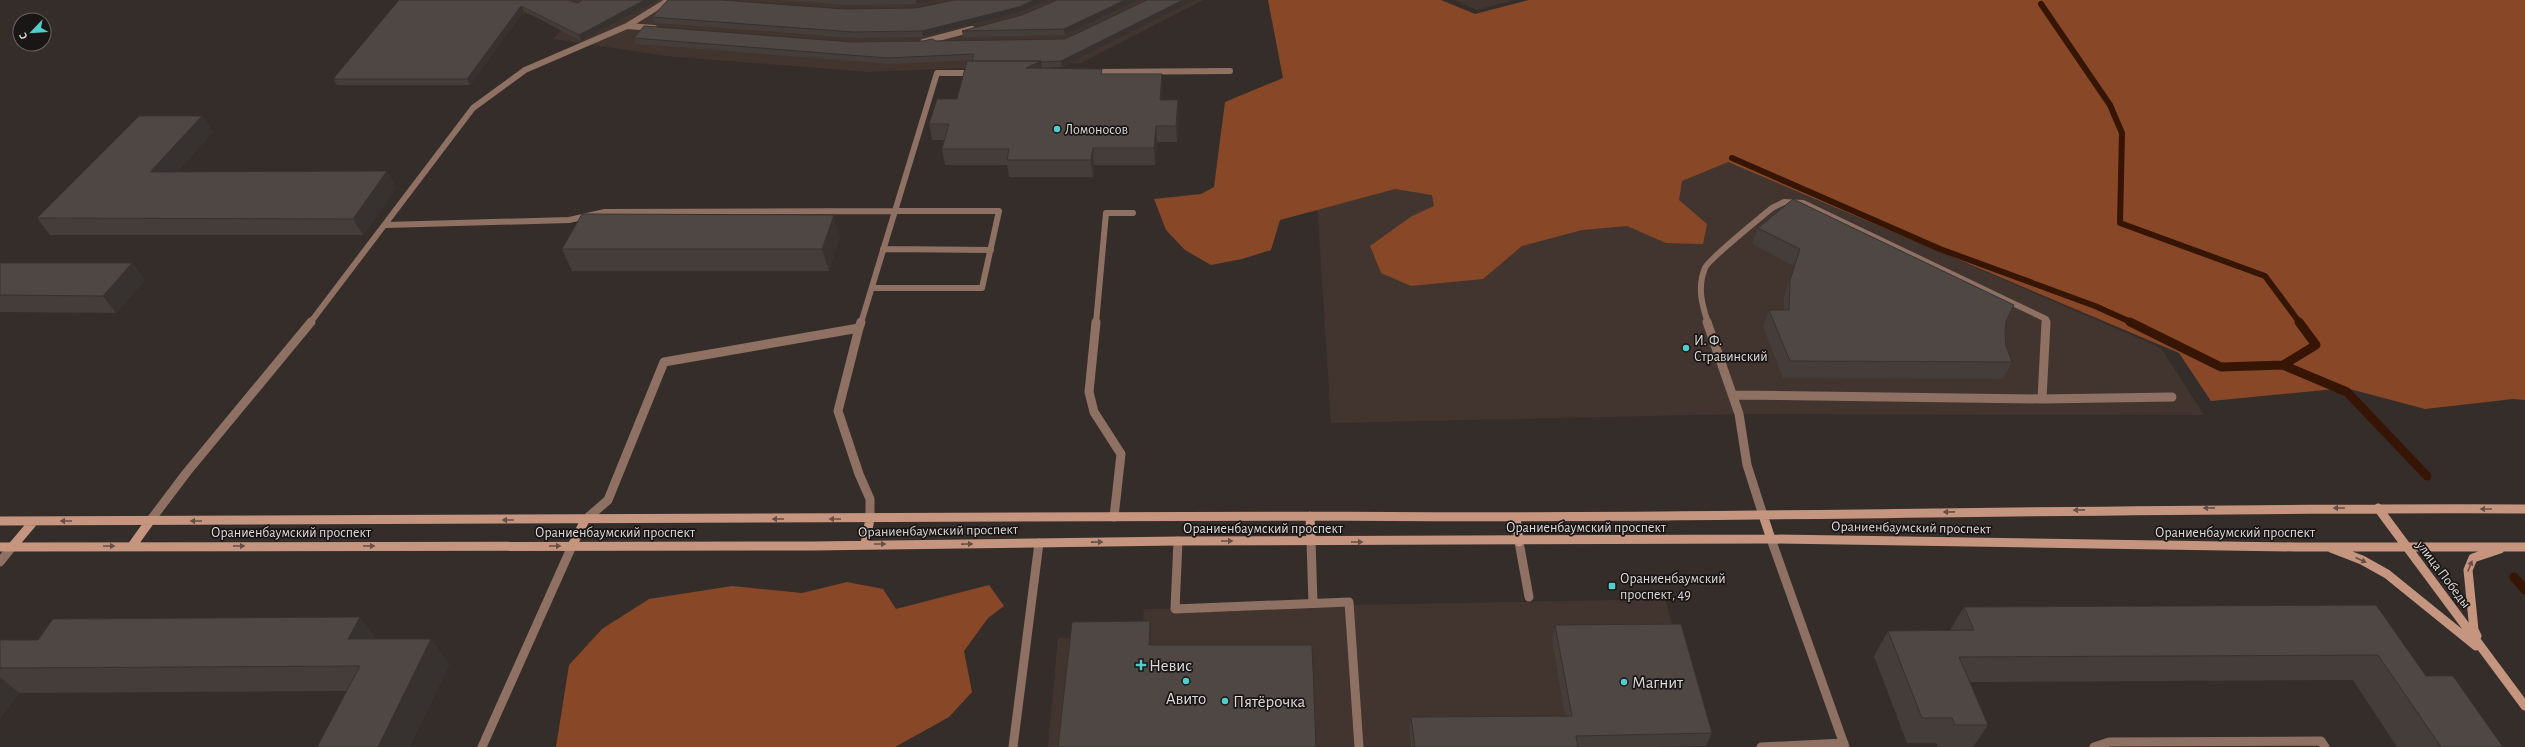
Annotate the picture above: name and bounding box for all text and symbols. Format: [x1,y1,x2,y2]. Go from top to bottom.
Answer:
north arrow [12,12,52,52]
text: С [17,31,30,41]
place label: Ломоносов [1065,123,1128,137]
marker: Ломоносов [1052,124,1062,134]
place label: И. Ф. Стравинский [1694,334,1768,364]
marker: И. Ф. Стравинский [1681,343,1691,353]
one-way arrow [2202,505,2215,511]
one-way arrow [2332,505,2345,511]
one-way arrow [2479,506,2492,512]
one-way arrow [2072,507,2085,513]
one-way arrow [1942,509,1955,515]
one-way arrow [771,516,784,522]
one-way arrow [828,516,841,522]
one-way arrow [501,517,514,523]
one-way arrow [59,518,72,524]
one-way arrow [189,518,202,524]
street label: Ораниенбаумский проспект [1831,520,1992,536]
street label: Ораниенбаумский проспект [1506,521,1667,535]
street label: Ораниенбаумский проспект [1183,522,1344,536]
street label: Ораниенбаумский проспект [858,523,1019,539]
street label: Ораниенбаумский проспект [211,526,372,540]
street label: Ораниенбаумский проспект [535,526,696,540]
street label: Ораниенбаумский проспект [2155,526,2316,540]
street label: улица Победы [2413,537,2473,611]
one-way arrow [1221,538,1234,544]
one-way arrow [1091,539,1104,545]
one-way arrow [1351,539,1364,545]
one-way arrow [874,541,887,547]
one-way arrow [961,541,974,547]
one-way arrow [103,543,116,549]
one-way arrow [233,543,246,549]
one-way arrow [363,543,376,549]
one-way arrow [549,543,562,549]
one-way arrow [2355,557,2367,563]
one-way arrow [2467,560,2474,572]
place label: Ораниенбаумский проспект, 49 [1620,572,1726,602]
marker: Ораниенбаумский проспект, 49 [1607,581,1617,591]
place label: Невис [1149,657,1192,674]
marker: Невис [1136,660,1146,670]
place label: Магнит [1632,674,1684,691]
marker: Авито [1181,676,1191,686]
marker: Магнит [1619,677,1629,687]
place label: Авито [1166,690,1206,707]
place label: Пятёрочка [1233,693,1306,710]
marker: Пятёрочка [1220,696,1230,706]

